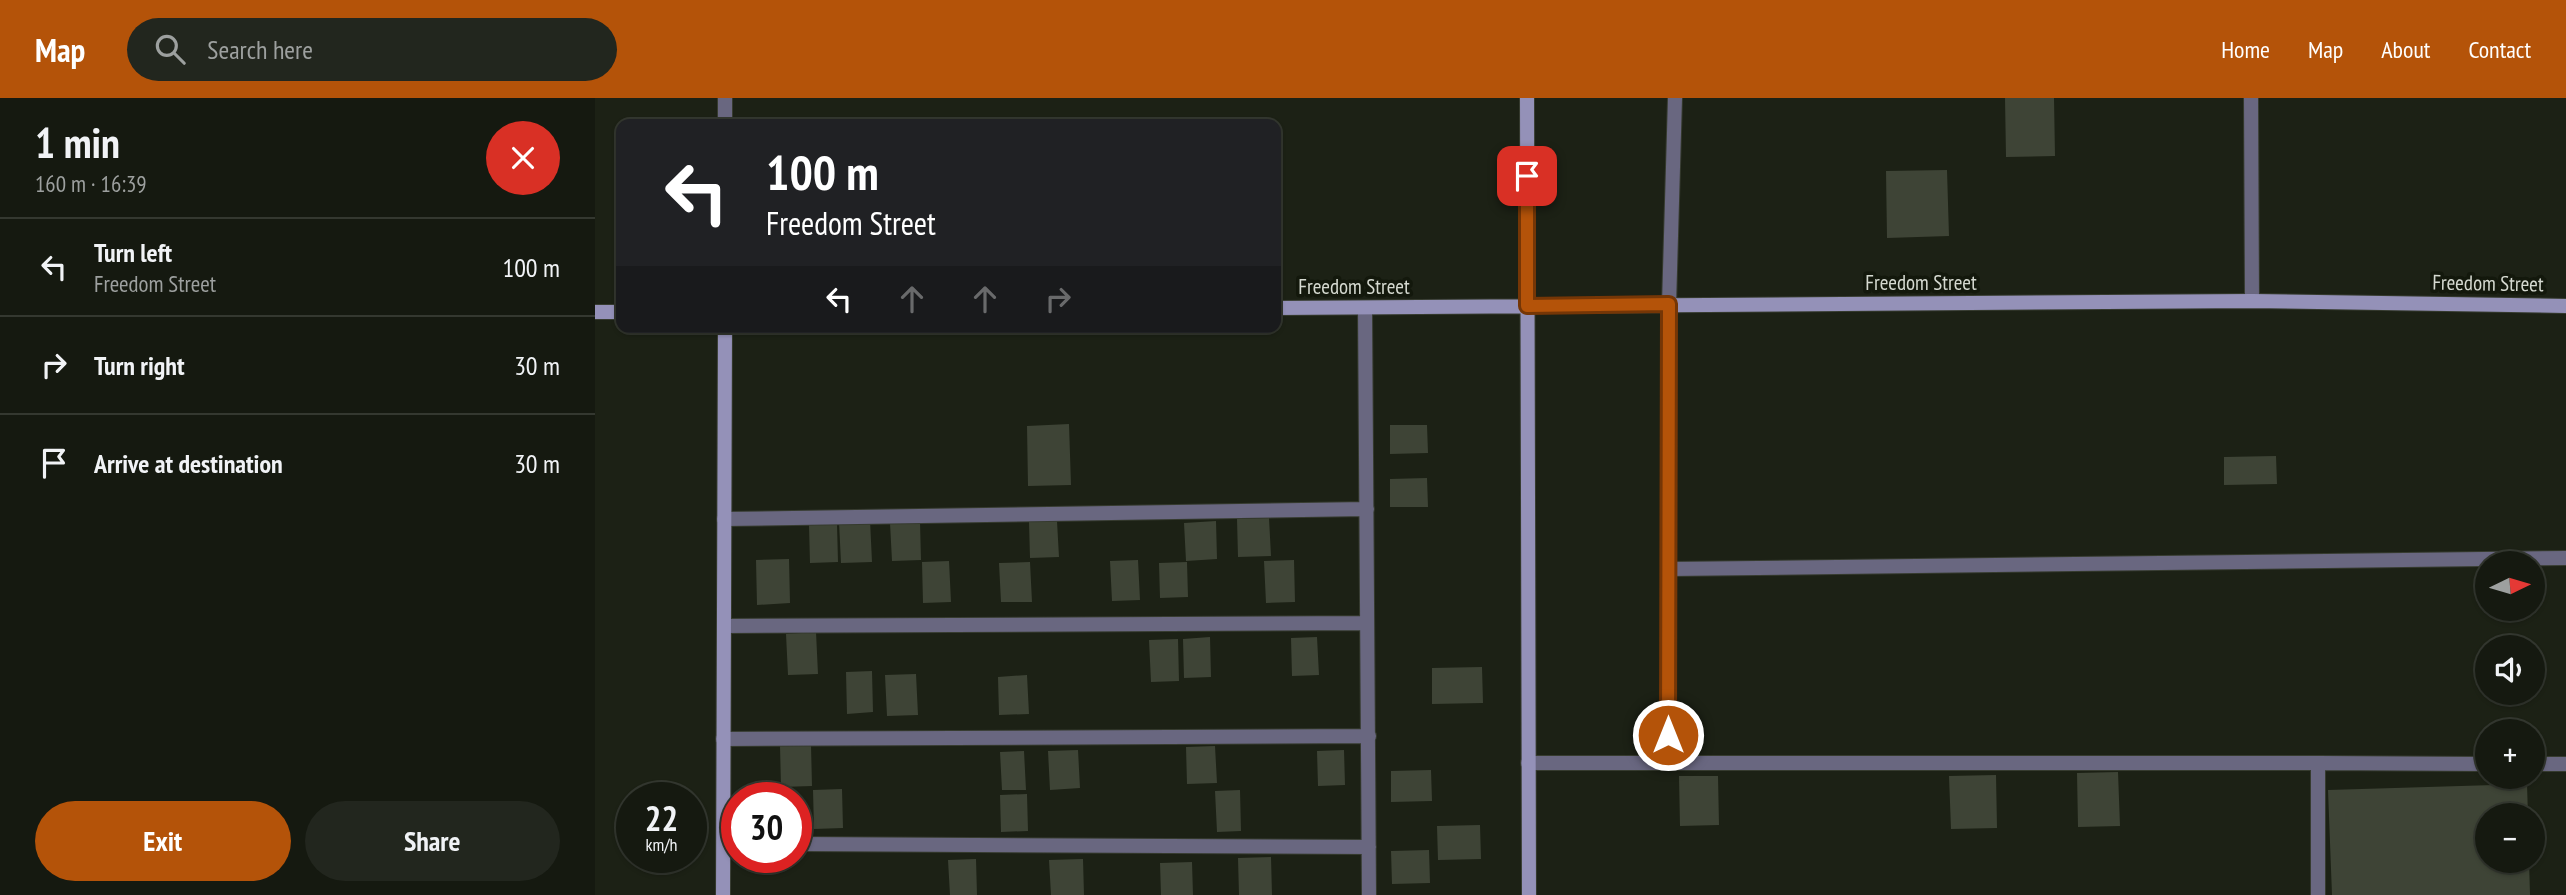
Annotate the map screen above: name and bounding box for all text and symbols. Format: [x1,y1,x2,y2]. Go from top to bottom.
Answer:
search box [127,18,617,81]
text: Map [35,28,85,71]
icon: search [151,30,189,68]
text: Search here [207,33,313,66]
text: Home [2221,34,2270,65]
text: Map [2308,34,2343,65]
text: About [2381,34,2430,65]
text: Contact [2468,34,2531,65]
text: 1 min [35,115,120,170]
button: close [486,121,560,195]
text: 100 m [766,140,879,204]
pin [1497,146,1557,206]
icon: left [651,147,742,238]
icon: arrive [1508,157,1546,195]
text: 160 m · 16:39 [35,169,147,198]
text: Freedom Street [766,202,936,244]
text: Turn left [94,236,172,269]
icon: left [35,248,73,286]
text: 100 m [502,251,560,284]
text: Freedom Street [94,269,216,298]
street label: Freedom Street [1865,269,1977,296]
street label: Freedom Street [2432,269,2544,297]
street label: Freedom Street [1298,273,1410,300]
icon: left [820,280,858,318]
icon: ahead [893,280,931,318]
icon: ahead [966,280,1004,318]
icon: right [1039,280,1077,318]
icon: right [35,346,73,384]
text: Turn right [94,349,185,382]
text: 30 m [514,349,560,382]
icon: arrive [35,444,73,482]
text: Arrive at destination [94,447,283,480]
text: 30 m [514,447,560,480]
north arrow [2475,551,2545,621]
map controls [2475,551,2545,873]
button: sound [2475,635,2545,705]
position arrow [1631,698,1705,772]
button: + [2475,719,2545,789]
speed limit sign: 30 [721,782,812,873]
text: 22 [645,795,678,841]
button: Exit [35,801,291,881]
button: Share [305,801,560,881]
button: − [2475,803,2545,873]
text: km/h [646,833,677,856]

